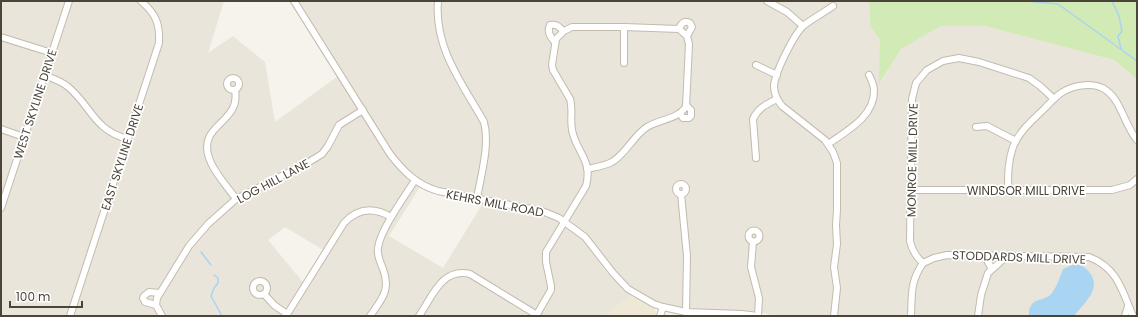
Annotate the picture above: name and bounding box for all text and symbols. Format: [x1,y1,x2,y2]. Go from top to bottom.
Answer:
street label: WEST SKYLINE DRIVE [9,47,61,161]
street label: EAST SKYLINE DRIVE [97,102,147,212]
street label: MONROE MILL DRIVE [903,103,921,217]
street label: LOG HILL LANE [234,155,312,207]
street label: WINDSOR MILL DRIVE [967,182,1085,199]
street label: KEHRS MILL ROAD [445,185,545,221]
street label: STODDARDS MILL DRIVE [952,246,1086,268]
scale bar [10,283,82,309]
text: 100 m [16,288,50,305]

